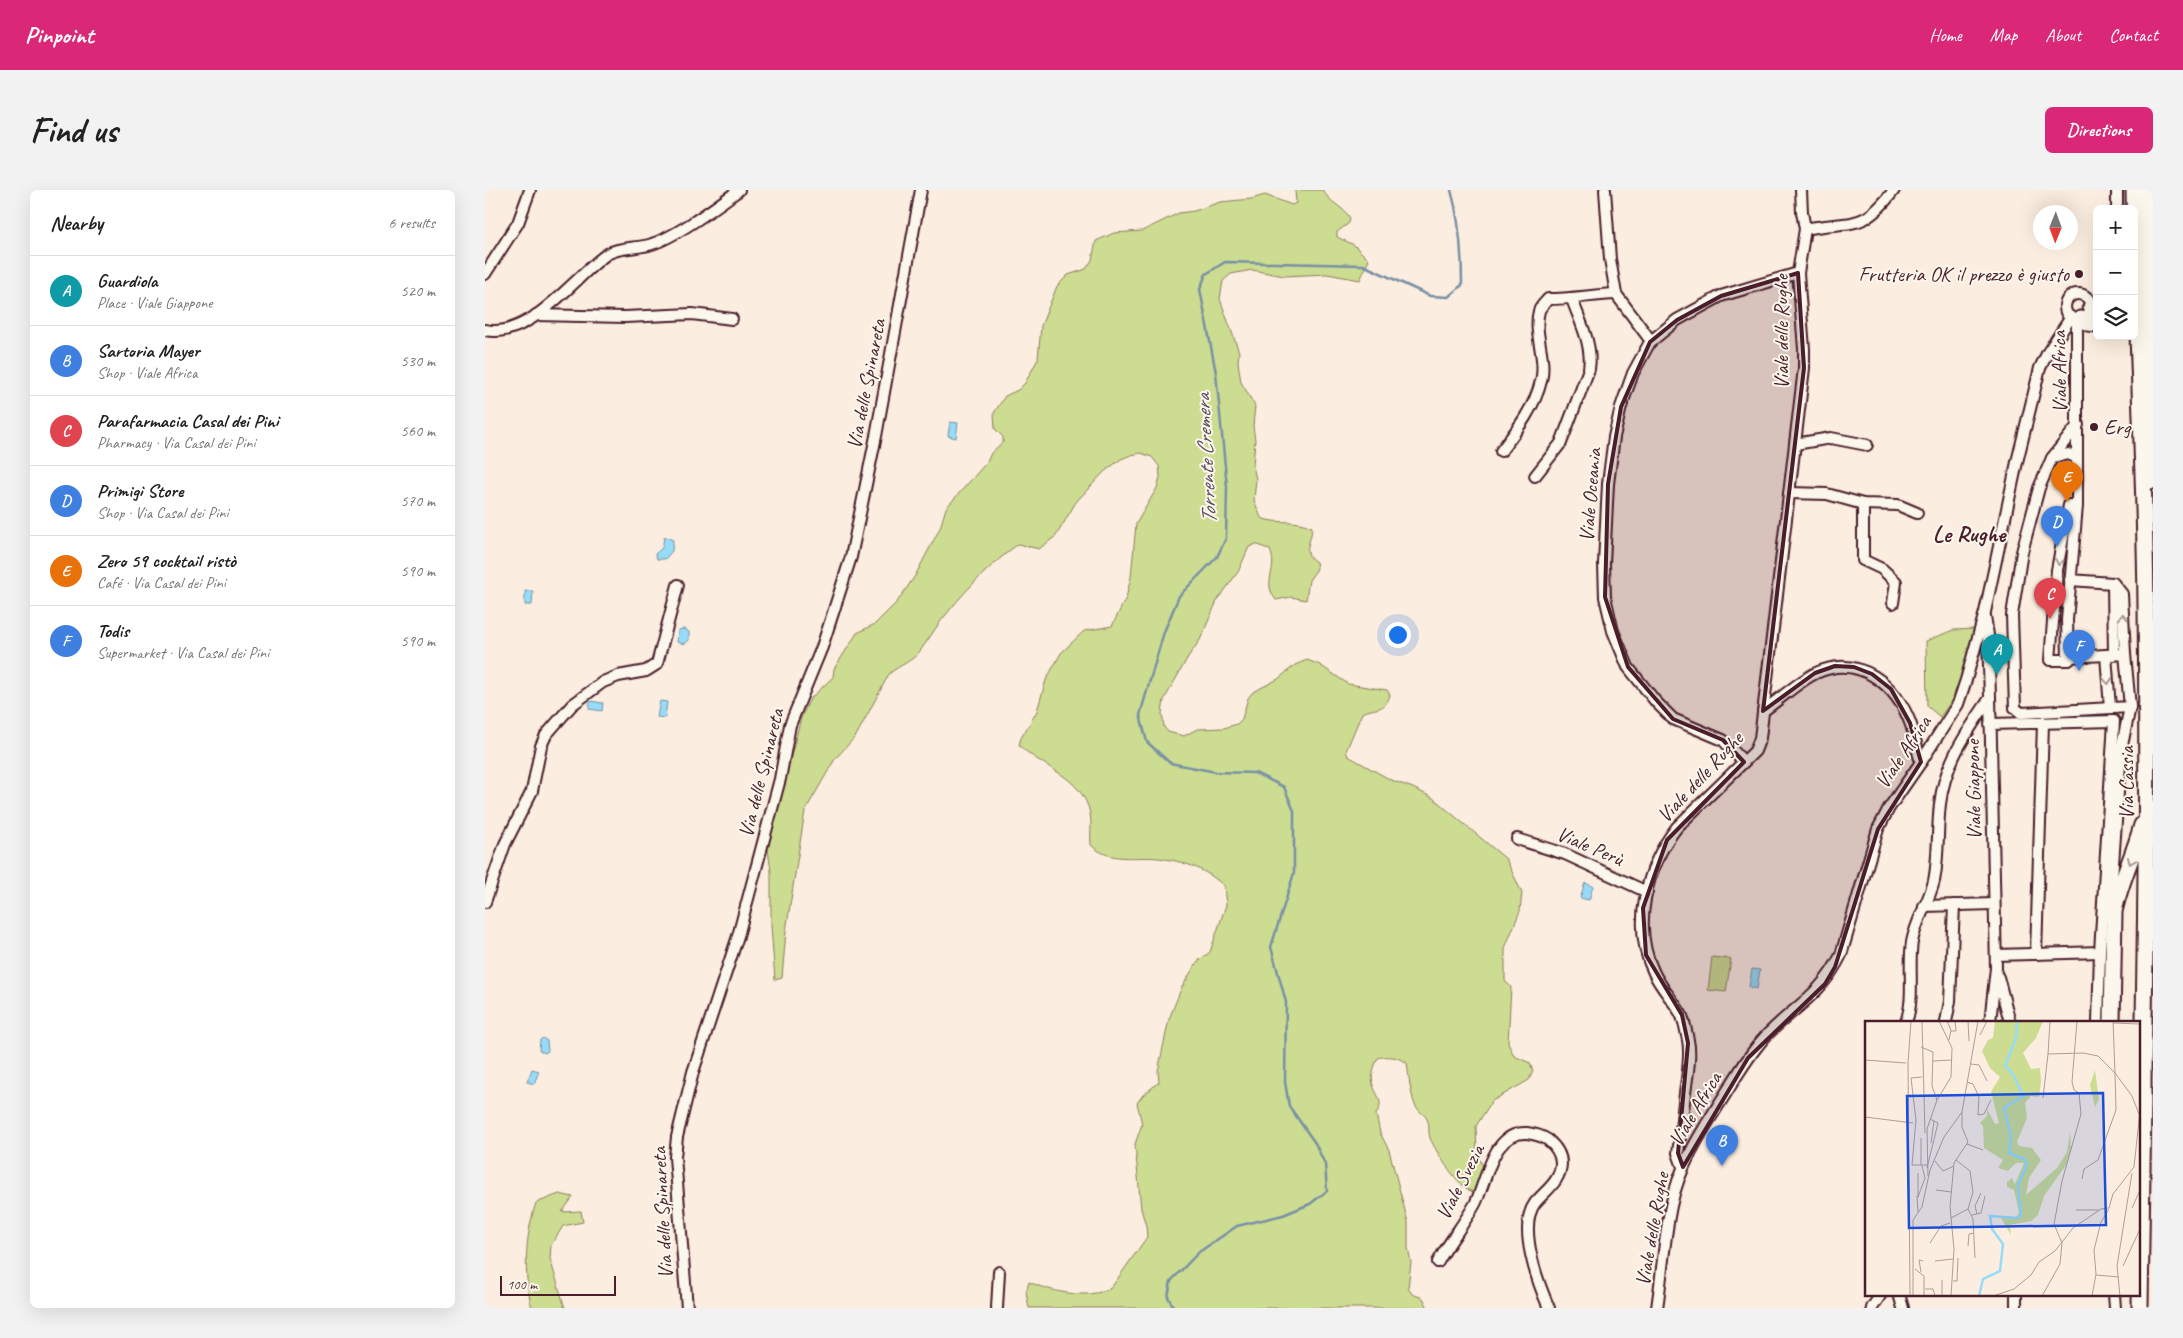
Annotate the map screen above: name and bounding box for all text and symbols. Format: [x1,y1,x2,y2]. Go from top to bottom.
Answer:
text: Pinpoint [25,20,94,50]
text: Home [1929,24,1962,46]
text: Map [1990,24,2017,46]
text: About [2045,24,2081,46]
text: Contact [2109,24,2158,46]
button: Directions [2045,107,2153,153]
text: Find us [30,108,117,153]
north arrow [2033,205,2078,250]
map controls [2093,205,2138,340]
button: + [2093,205,2138,250]
text: Nearby [50,210,103,236]
text: 6 results [388,213,435,233]
button: − [2093,250,2138,295]
place label: Frutteria OK il prezzo è giusto [1859,261,2071,287]
marker: Frutteria OK il prezzo è giusto [2073,268,2085,280]
text: Guardiola [97,269,157,293]
street label: Viale delle Rughe [1768,273,1794,389]
text: A [62,281,70,301]
text: 520 m [401,281,435,301]
text: Place · Viale Giappone [97,293,212,313]
button: layers [2093,295,2138,340]
street label: Via delle Spinareta [841,315,892,451]
street label: Viale Africa [2045,329,2073,413]
text: Sartoria Mayer [97,339,200,363]
text: B [62,351,70,371]
text: 530 m [401,351,435,371]
text: Shop · Viale Africa [97,363,198,383]
water label: Torrente Cremera [1188,390,1223,525]
text: Parafarmacia Casal dei Pini [97,409,278,433]
place label: Erg [2104,414,2132,440]
text: C [62,421,70,441]
text: 560 m [401,421,435,441]
marker: Erg [2088,421,2100,433]
text: Pharmacy · Via Casal dei Pini [97,433,256,453]
street label: Viale Oceania [1573,445,1607,543]
pin: E [2051,461,2083,502]
text: Primigi Store [97,479,183,503]
text: D [61,491,71,511]
text: 570 m [401,491,435,511]
text: Shop · Via Casal dei Pini [97,503,229,523]
pin: D [2041,506,2073,547]
district label: Le Rughe [1933,519,2007,549]
text: Zero 59 cocktail ristò [97,549,236,573]
one-way arrow [2054,557,2064,566]
text: E [62,561,70,581]
text: 590 m [401,561,435,581]
text: Café · Via Casal dei Pini [97,573,226,593]
pin: C [2034,578,2066,619]
one-way arrow [2118,612,2129,620]
text: Todis [97,619,129,643]
your location [1385,622,1411,648]
pin: F [2063,630,2095,671]
text: F [62,631,70,651]
text: 590 m [401,631,435,651]
pin: A [1981,634,2013,675]
text: Supermarket · Via Casal dei Pini [97,643,269,663]
one-way arrow [2102,678,2113,686]
street label: Via delle Spinareta [732,704,790,840]
street label: Viale Africa [1869,709,1938,793]
street label: Viale delle Rughe [1651,725,1750,828]
street label: Viale Giappone [1959,737,1987,840]
street label: Via Cassia [2113,745,2139,820]
street label: Viale Perù [1553,820,1628,872]
one-way arrow [2127,856,2137,865]
inset map [1865,1021,2141,1296]
street label: Viale Africa [1663,1066,1728,1151]
pin: B [1706,1125,1738,1166]
street label: Viale Svezia [1430,1138,1491,1224]
street label: Via delle Spinareta [645,1145,678,1279]
street label: Viale delle Rughe [1629,1168,1675,1288]
scale bar [500,1273,616,1296]
text: 100 m [507,1276,537,1293]

